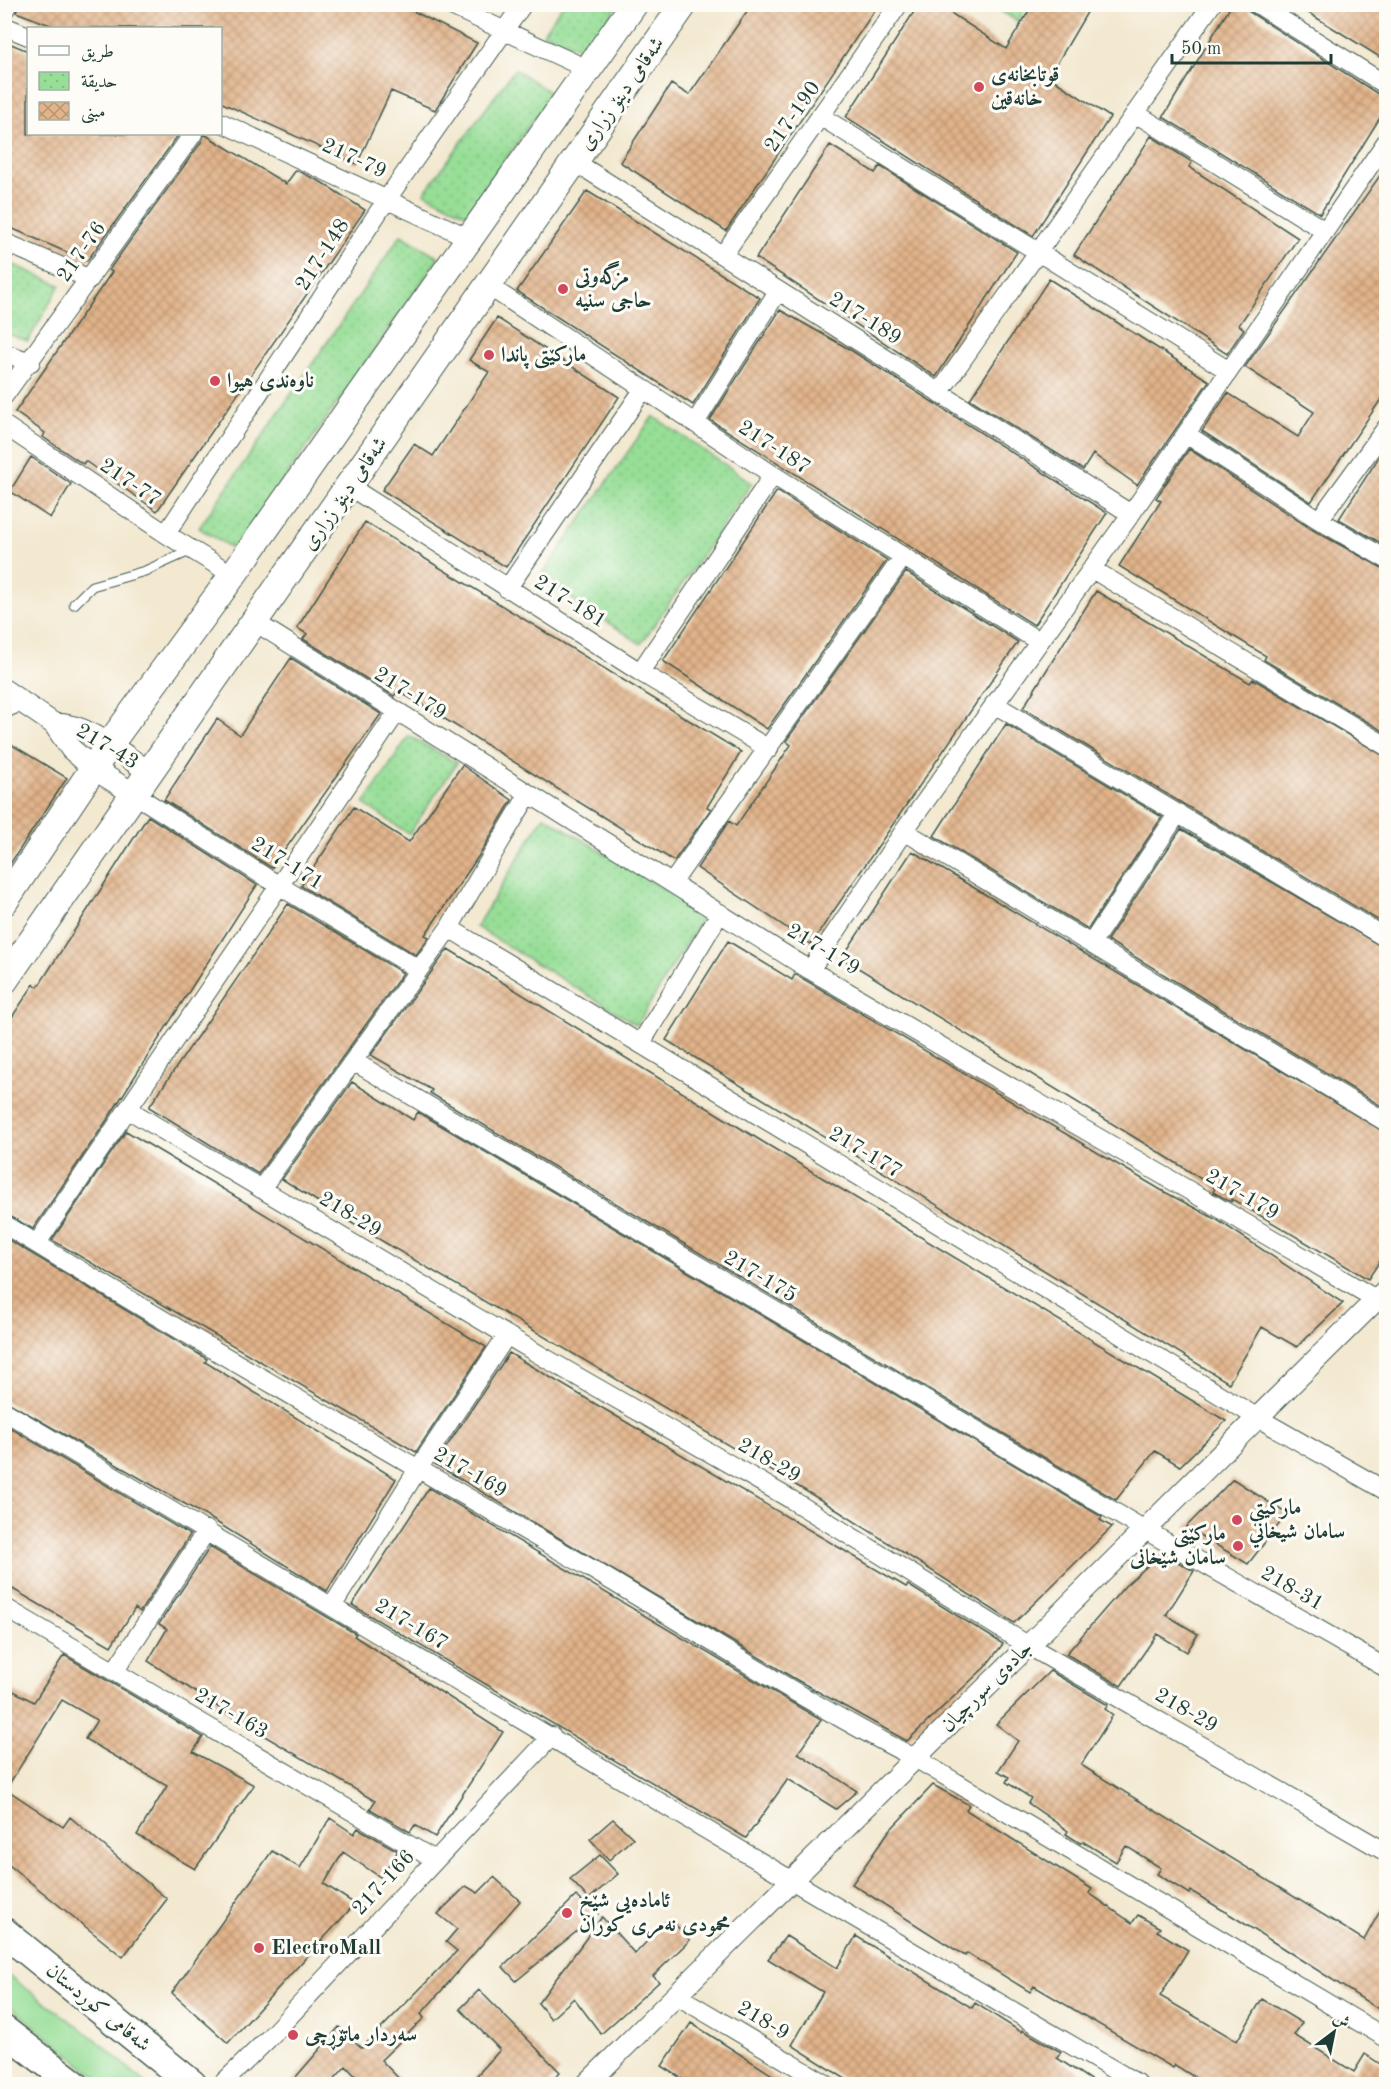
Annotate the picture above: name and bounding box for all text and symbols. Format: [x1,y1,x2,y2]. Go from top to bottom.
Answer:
legend [27,27,222,135]
scale bar [1172,27,1331,65]
street label: شەقامی دینۆ زراری [575,34,670,155]
text: 50 m [1181,40,1221,58]
text: طريق [81,43,114,63]
place label: قوتابخانەی خانەقین [991,64,1060,110]
text: حديقة [81,73,117,92]
street label: 217-190 [761,78,825,156]
marker: قوتابخانەی خانەقین [972,80,986,94]
text: مبنى [81,103,106,124]
street label: 217-79 [318,135,390,183]
street label: 217-148 [292,215,354,295]
street label: 217-76 [54,218,110,286]
place label: مزگەوتی حاجی سنیە [574,261,652,313]
marker: مزگەوتی حاجی سنیە [556,282,570,296]
street label: 217-189 [825,289,905,349]
place label: مارکێتی پاندا [501,344,586,369]
marker: مارکێتی پاندا [482,348,496,362]
place label: ناوەندی هیوا [227,370,314,393]
marker: ناوەندی هیوا [208,374,222,388]
street label: 217-187 [734,417,814,479]
street label: شەقامی دینۆ زراری [298,434,393,555]
street label: 217-77 [96,455,164,511]
street label: 217-181 [530,572,610,632]
street label: 217-179 [370,664,450,724]
street label: 217-43 [72,720,142,774]
street label: 217-171 [247,834,327,894]
street label: 217-179 [783,920,863,980]
street label: 217-177 [825,1123,905,1183]
street label: 217-179 [1202,1166,1282,1224]
street label: 218-29 [315,1188,385,1242]
street label: 217-175 [720,1247,800,1307]
street label: 218-29 [734,1435,804,1487]
street label: 217-169 [430,1444,510,1502]
place label: ماركيتي سامان شيخاني [1248,1497,1345,1549]
marker: ماركيتي سامان شيخاني [1230,1513,1244,1527]
place label: مارکێتی سامان شێخانی [1129,1523,1226,1570]
marker: مارکێتی سامان شێخانی [1231,1539,1245,1553]
street label: 218-31 [1257,1563,1327,1615]
street label: 217-167 [371,1595,451,1655]
street label: جادەی سورچیان [937,1637,1038,1738]
street label: 217-163 [191,1685,271,1743]
street label: 218-29 [1151,1685,1221,1737]
street label: 217-166 [349,1846,419,1920]
place label: ئامادەیی شێخ محمودی نەمری کوران [579,1890,730,1939]
marker: ئامادەیی شێخ محمودی نەمری کوران [560,1906,574,1920]
place label: ElectroMall [271,1938,381,1959]
marker: ElectroMall [252,1941,266,1955]
street label: شەقامی کوردستان [41,1960,154,2057]
street label: 218-9 [733,1997,793,2045]
north arrow [1304,2002,1364,2062]
text: ش [1330,2010,1352,2032]
place label: سەردار ماتۆڕچی [304,2024,417,2051]
marker: سەردار ماتۆڕچی [286,2028,300,2042]

